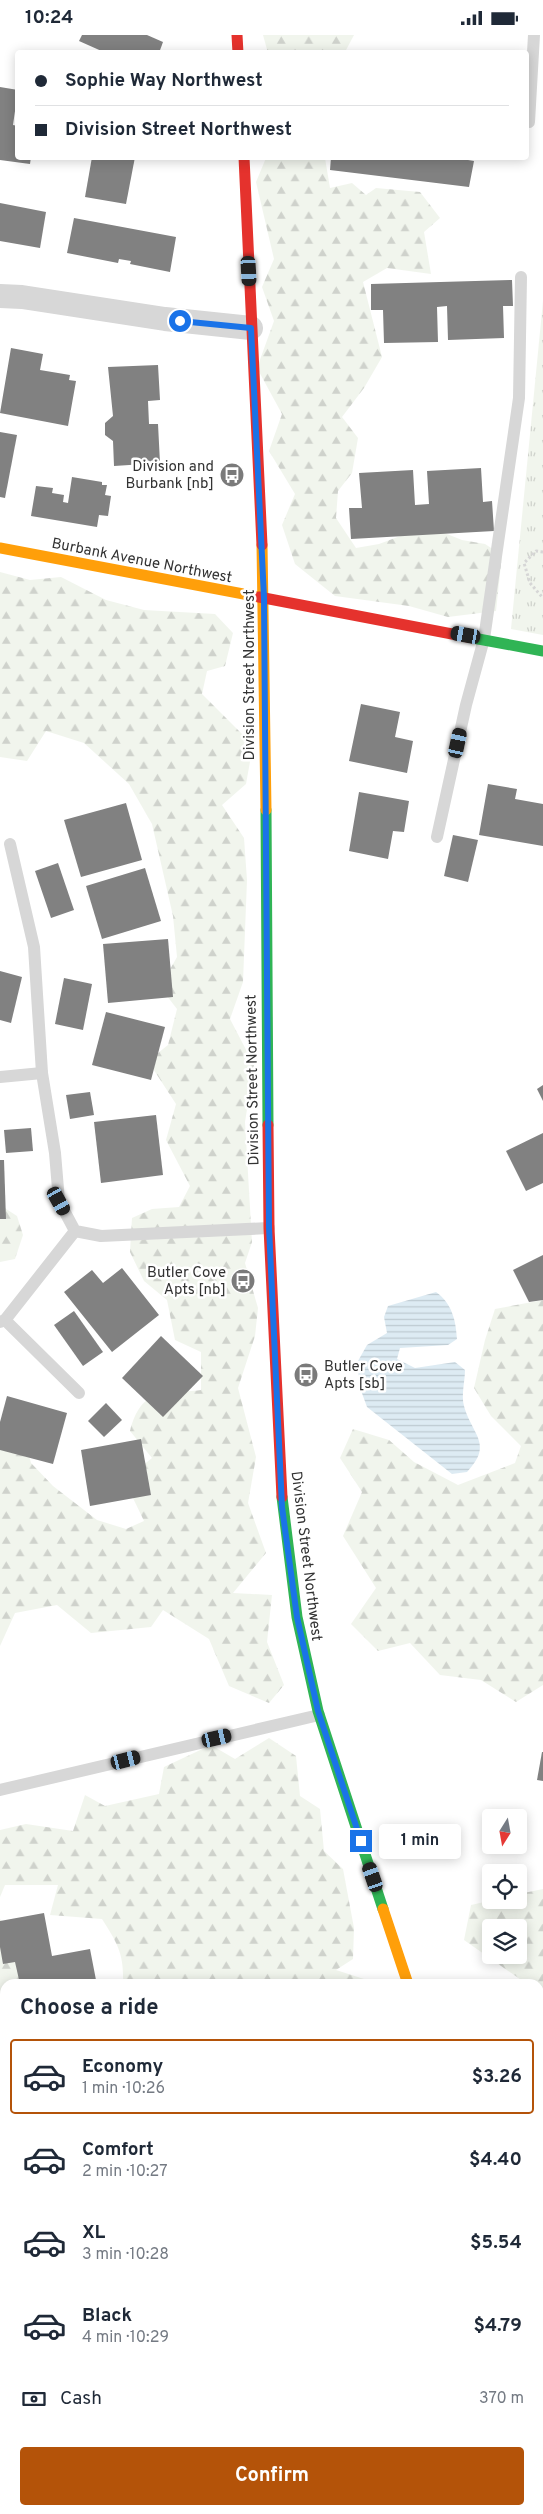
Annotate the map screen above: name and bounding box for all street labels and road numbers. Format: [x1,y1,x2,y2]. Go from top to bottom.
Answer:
street label: Burbank Avenue Northwest [50,535,234,588]
street label: Division Street Northwest [241,589,260,761]
street label: Division Street Northwest [243,994,264,1166]
street label: Division Street Northwest [286,1470,325,1642]

